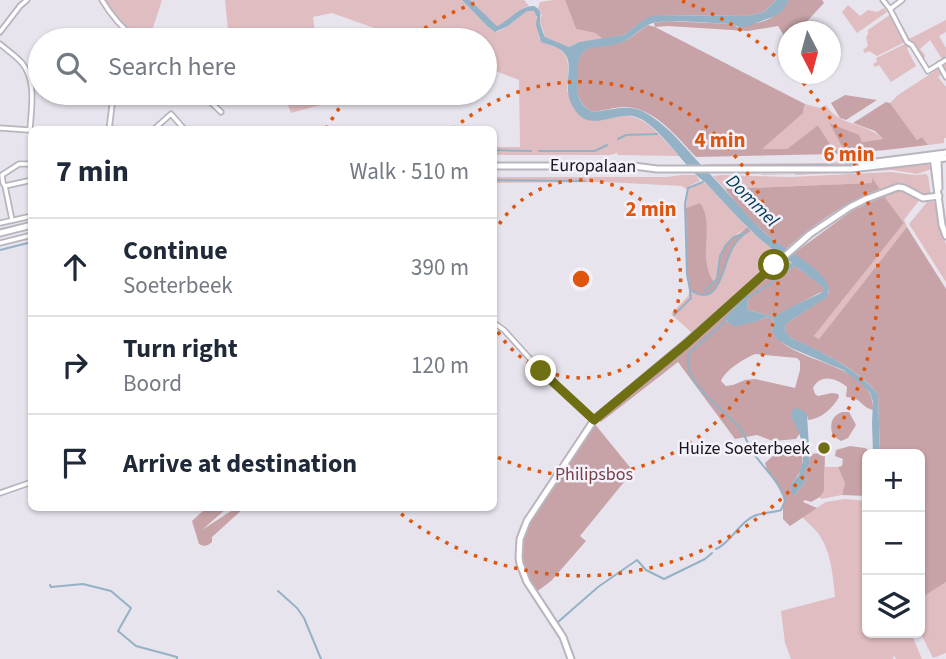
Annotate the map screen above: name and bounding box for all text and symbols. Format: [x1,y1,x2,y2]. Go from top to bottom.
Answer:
north arrow [778,21,841,84]
search box [28,28,497,105]
icon: search [52,48,90,86]
text: Search here [108,48,236,85]
text: 4 min [694,125,746,155]
text: 6 min [823,139,875,169]
text: 7 min [56,150,129,193]
street label: Europalaan [550,153,636,179]
text: Walk · 510 m [350,155,469,188]
water label: Dommel [719,168,785,234]
text: 2 min [625,194,677,224]
text: Continue [123,232,228,269]
icon: ahead [56,248,94,286]
route start [758,249,789,280]
text: 390 m [411,251,469,284]
centre of rings [569,267,593,291]
text: Soeterbeek [123,269,233,302]
text: Turn right [123,330,238,367]
icon: right [56,346,94,384]
text: 120 m [411,349,469,382]
route end [525,355,556,386]
text: Boord [123,367,182,400]
place label: Huize Soeterbeek [678,436,810,461]
marker: Huize Soeterbeek [816,440,832,456]
icon: arrive [56,444,94,482]
text: Arrive at destination [123,445,357,482]
map controls [862,449,925,638]
button: + [862,449,925,512]
park label: Philipsbos [555,462,633,487]
button: − [862,512,925,575]
button: layers [862,575,925,638]

